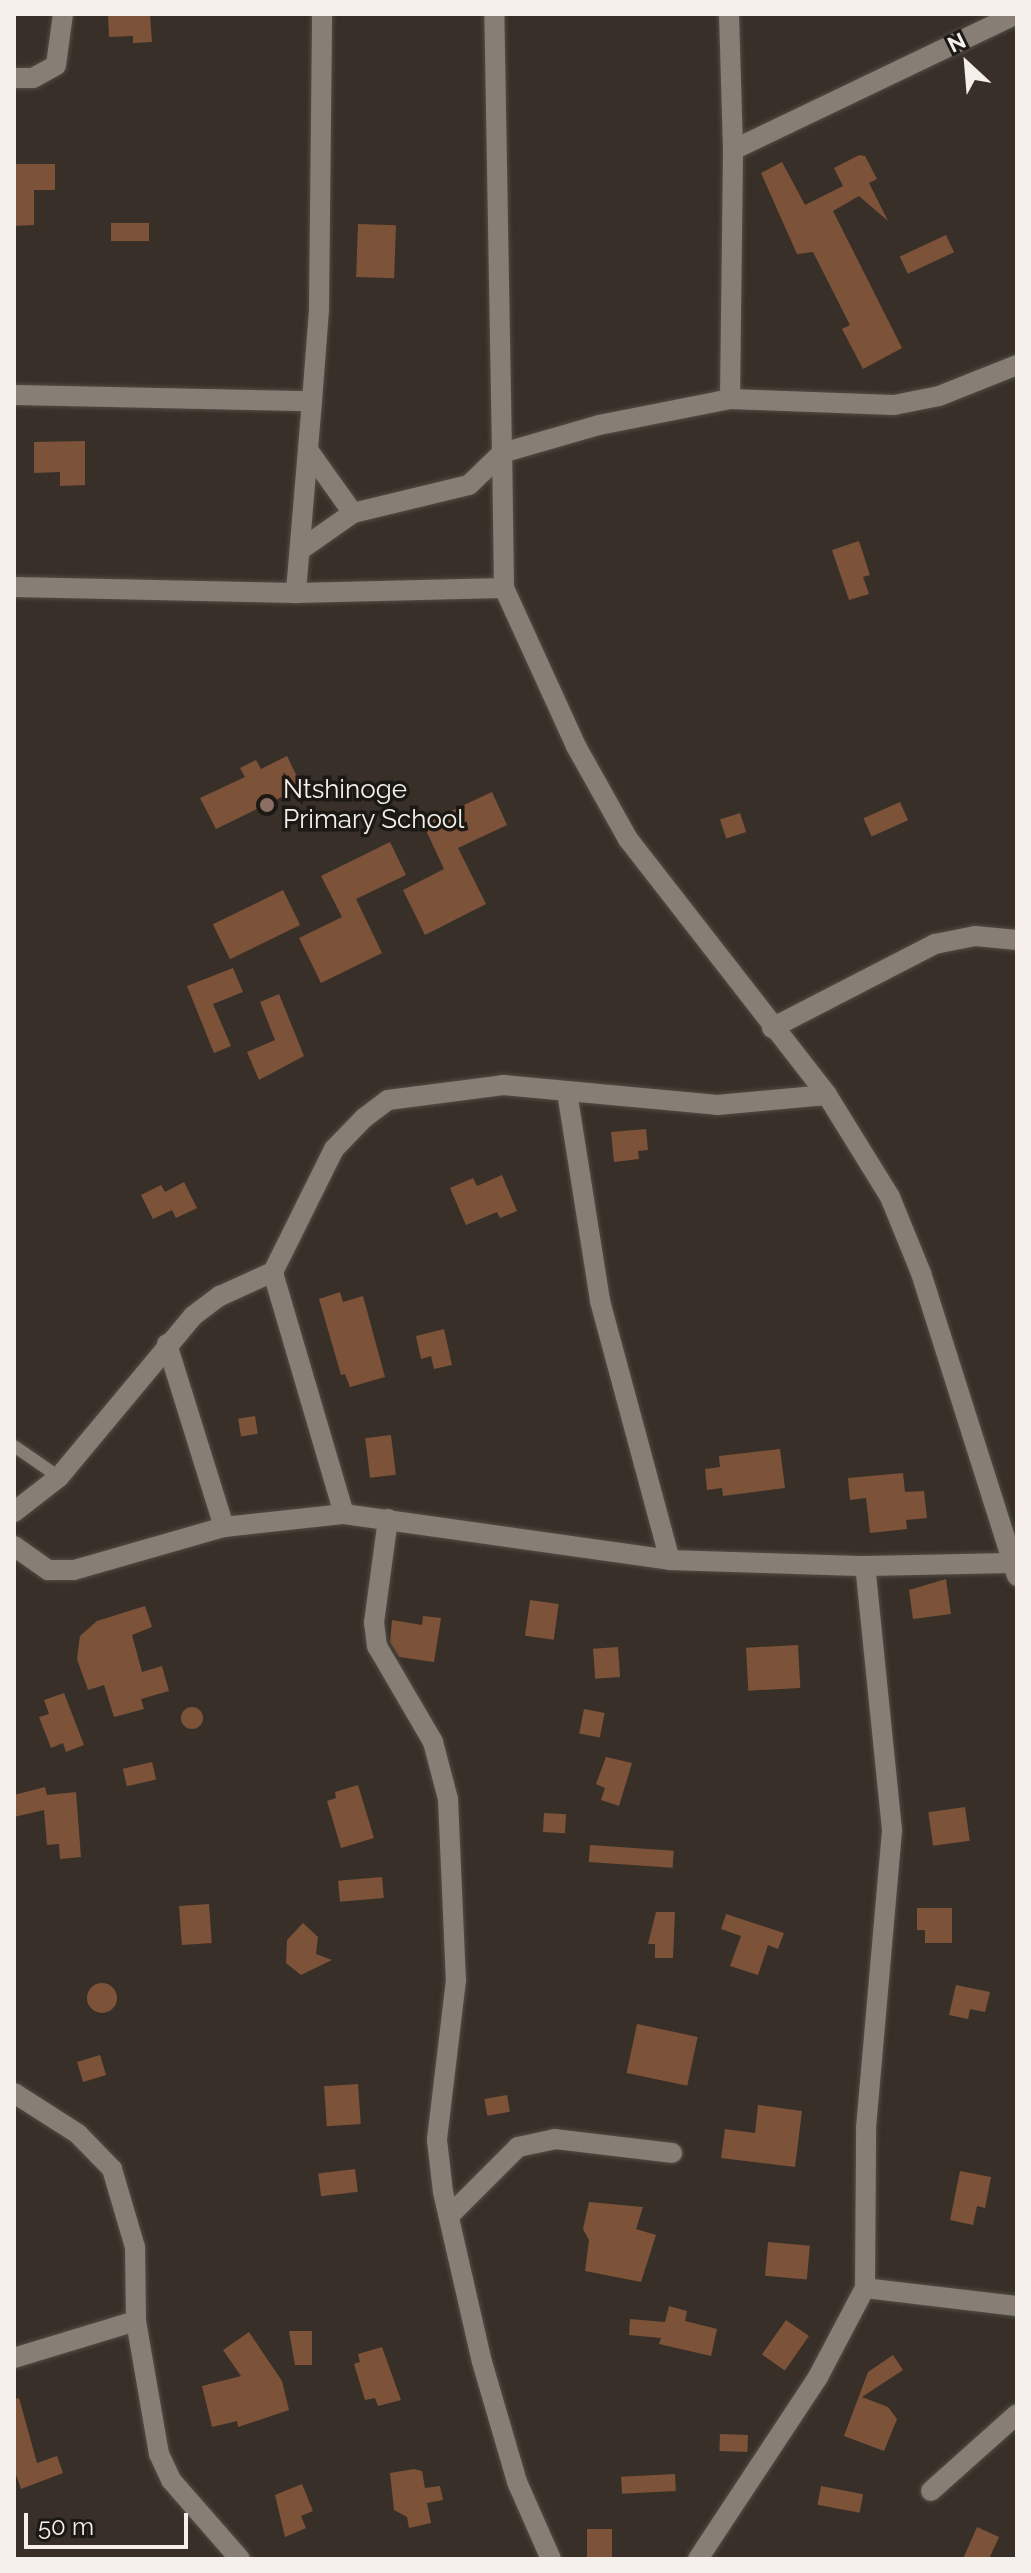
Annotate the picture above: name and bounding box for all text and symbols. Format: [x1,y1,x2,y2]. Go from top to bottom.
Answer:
north arrow [927,24,1007,104]
text: N [943,27,970,58]
place label: Ntshinoge Primary School [283,774,465,836]
marker: Ntshinoge Primary School [258,796,276,814]
scale bar [28,2497,192,2547]
text: 50 m [38,2512,94,2541]

